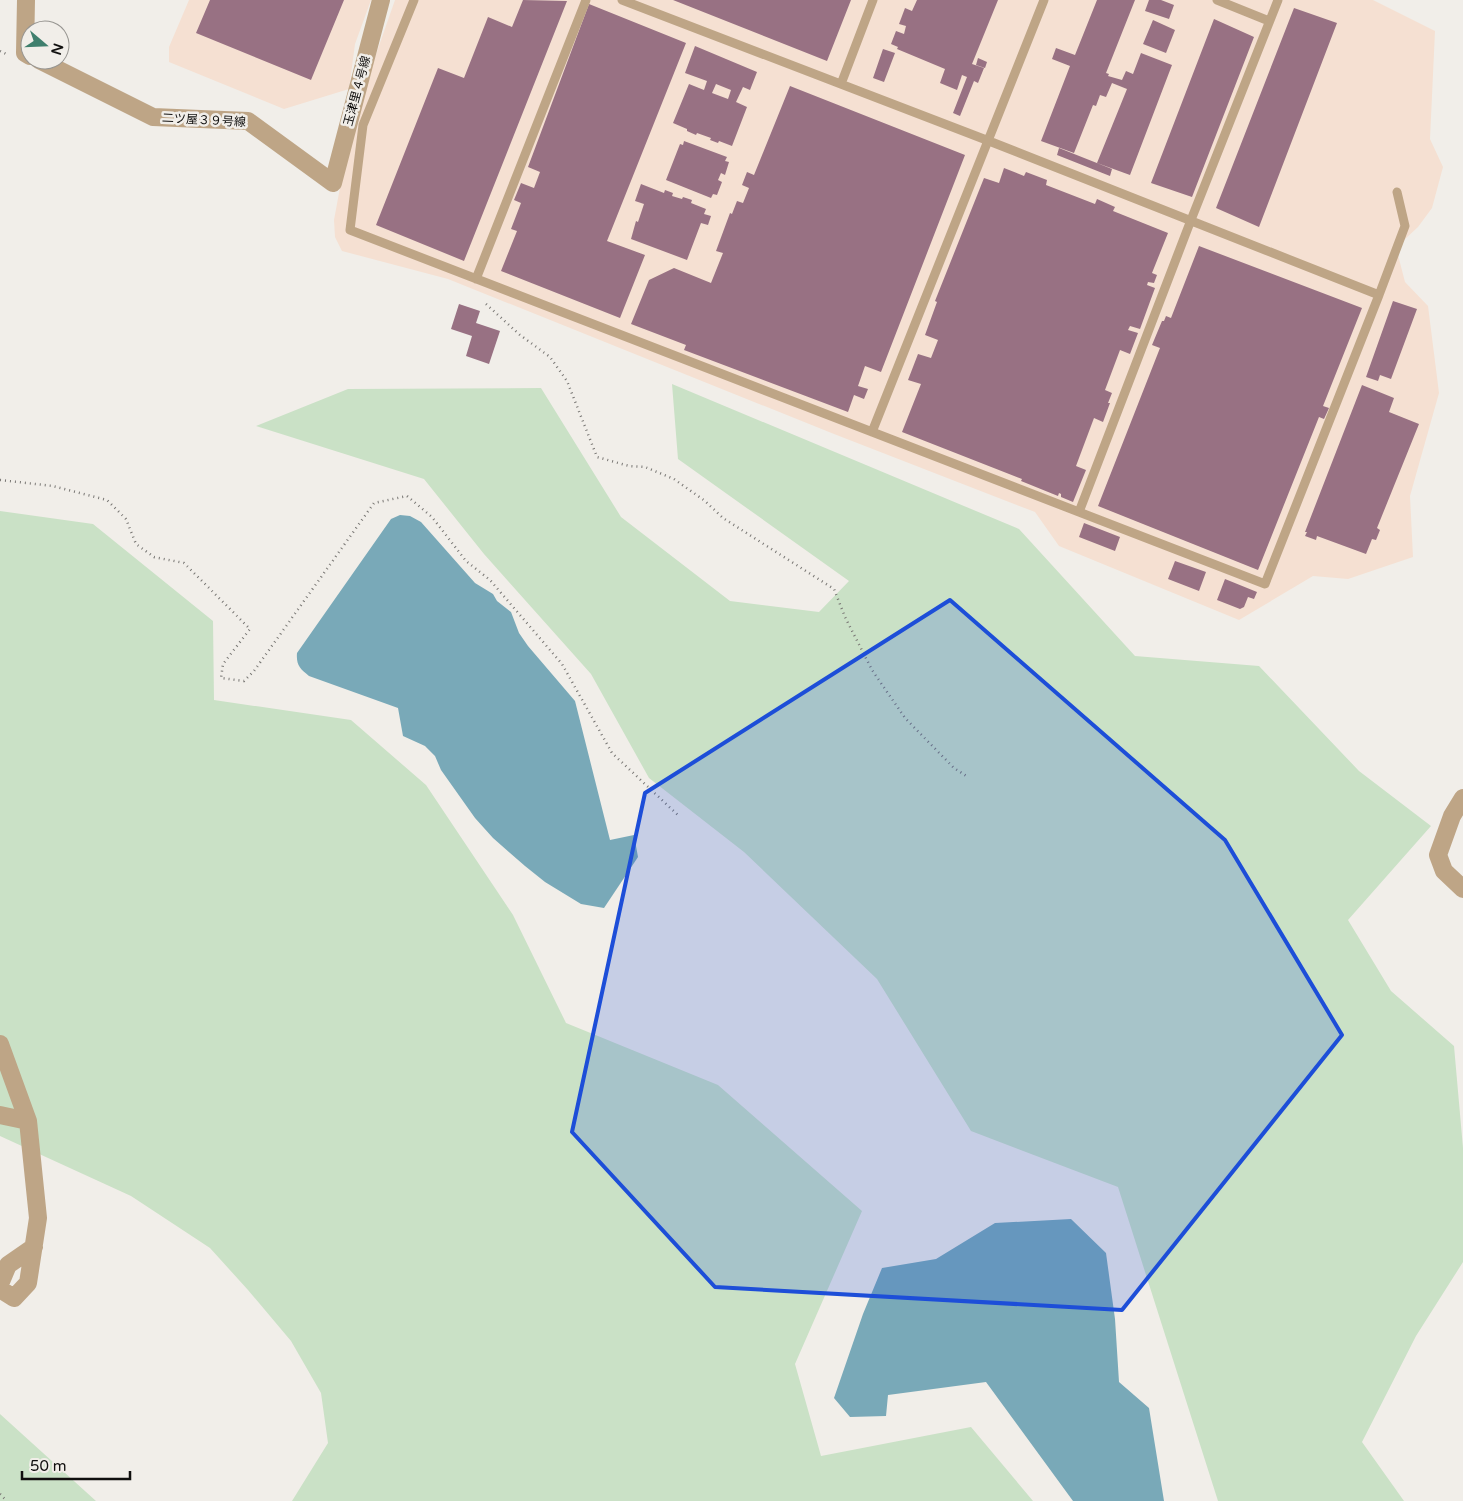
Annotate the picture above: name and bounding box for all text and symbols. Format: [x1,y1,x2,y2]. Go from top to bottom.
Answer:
north arrow [20,20,70,70]
text: N [47,41,67,57]
street label: 玉津里４号線 [341,54,373,128]
street label: 二ツ屋３９号線 [162,111,246,129]
scale bar [22,1448,130,1480]
text: 50 m [30,1457,67,1475]

